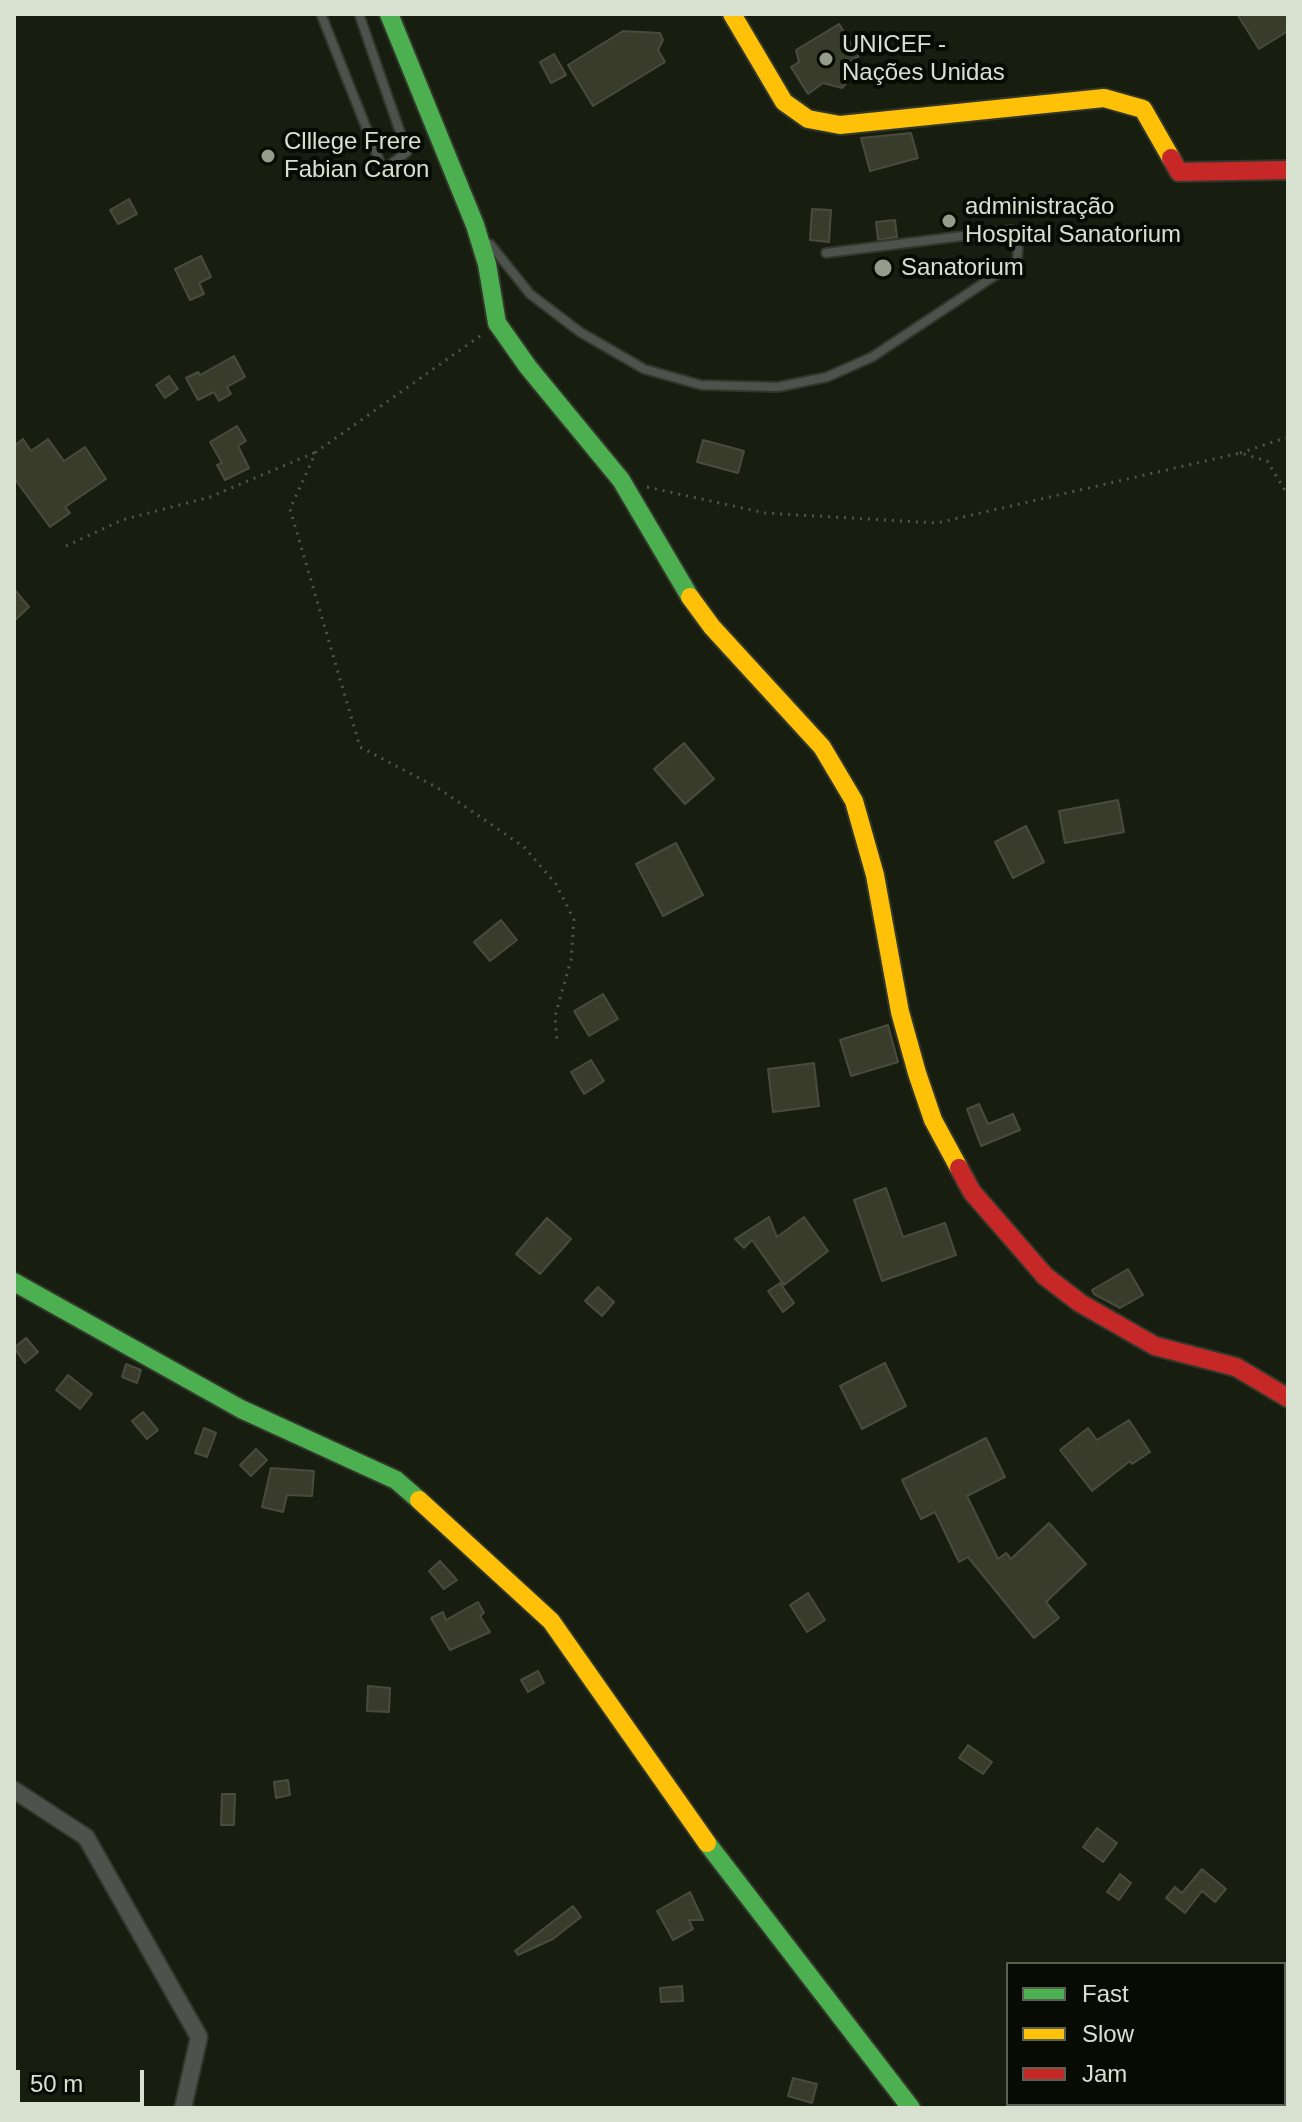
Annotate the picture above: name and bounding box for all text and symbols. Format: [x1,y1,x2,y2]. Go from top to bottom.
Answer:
place label: UNICEF - Nações Unidas [842,31,1005,87]
marker: UNICEF - Nações Unidas [817,50,835,68]
place label: Clllege Frere Fabian Caron [284,128,429,184]
marker: Clllege Frere Fabian Caron [259,147,277,165]
place label: administração Hospital Sanatorium [965,193,1181,249]
marker: administração Hospital Sanatorium [940,212,958,230]
place label: Sanatorium [901,254,1024,282]
marker: Sanatorium [872,257,894,279]
legend [1006,1962,1286,2106]
text: Fast [1082,1980,1129,2007]
text: Slow [1082,2020,1134,2047]
scale bar [20,2054,148,2104]
text: Jam [1082,2060,1127,2087]
text: 50 m [30,2070,83,2097]

